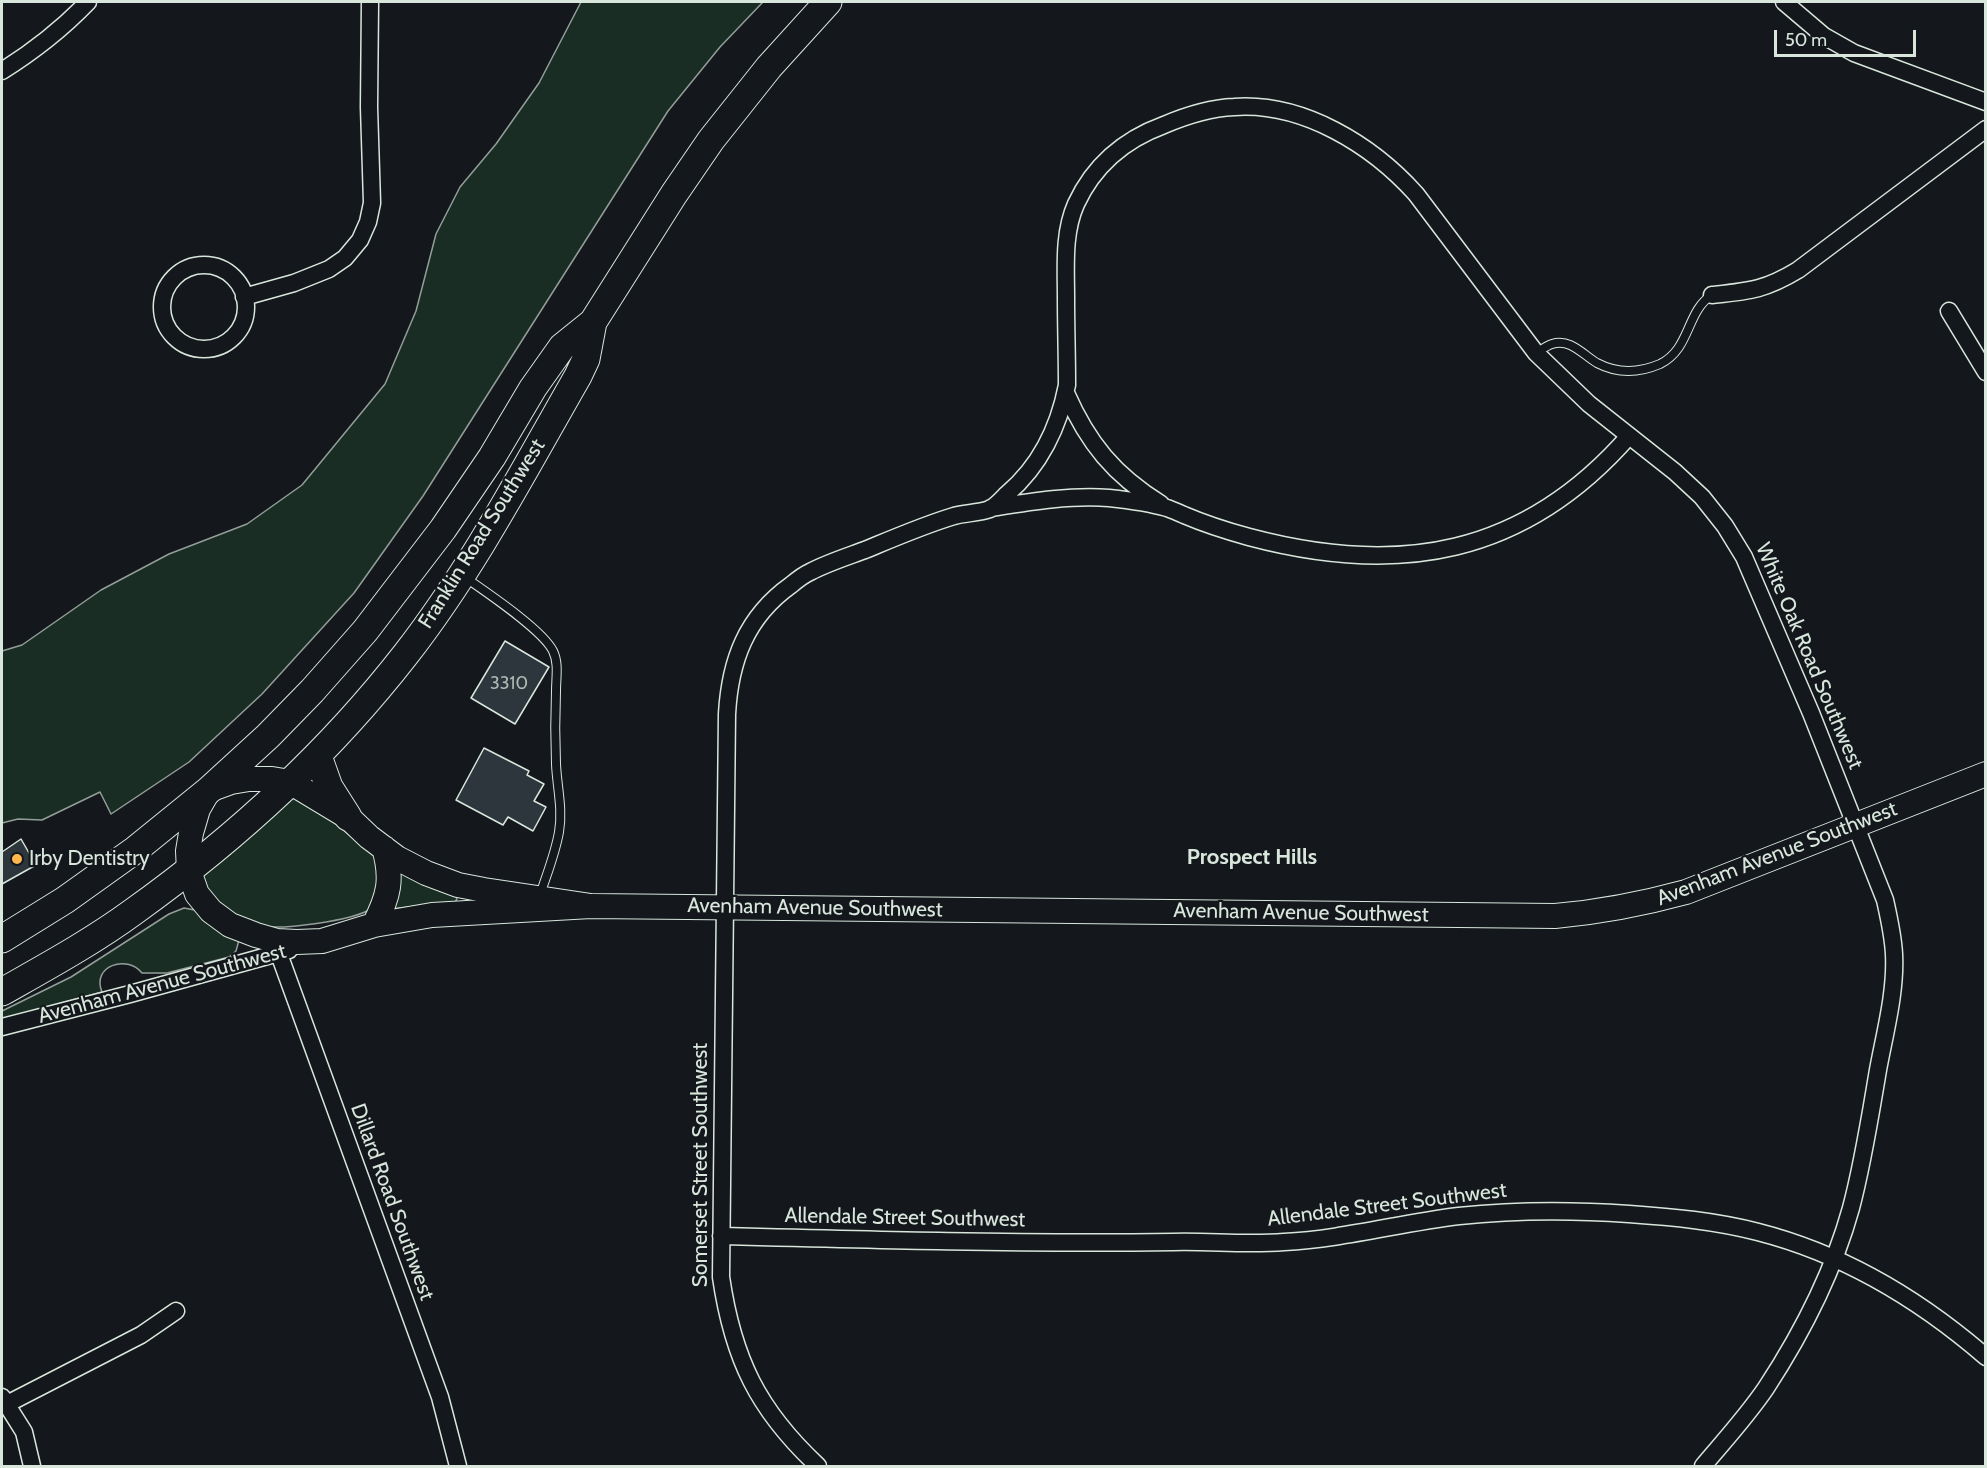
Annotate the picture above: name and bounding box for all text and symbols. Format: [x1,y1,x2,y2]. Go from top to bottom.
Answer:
scale bar [1777,18,1920,56]
text: 50 m [1785,29,1827,51]
street label: Franklin Road Southwest [413,435,551,633]
street label: White Oak Road Southwest [1750,539,1868,773]
house number: 3310 [490,673,528,695]
street label: Avenham Avenue Southwest [1653,796,1901,912]
district label: Prospect Hills [1187,845,1317,871]
place label: Irby Dentistry [29,846,150,872]
marker: Irby Dentistry [10,852,24,866]
street label: Avenham Avenue Southwest [687,893,943,923]
street label: Avenham Avenue Southwest [1173,898,1429,928]
street label: Avenham Avenue Southwest [35,939,289,1029]
street label: Somerset Street Southwest [688,1043,714,1287]
street label: Dillard Road Southwest [345,1100,439,1304]
street label: Allendale Street Southwest [1266,1178,1508,1232]
street label: Allendale Street Southwest [785,1203,1025,1233]

